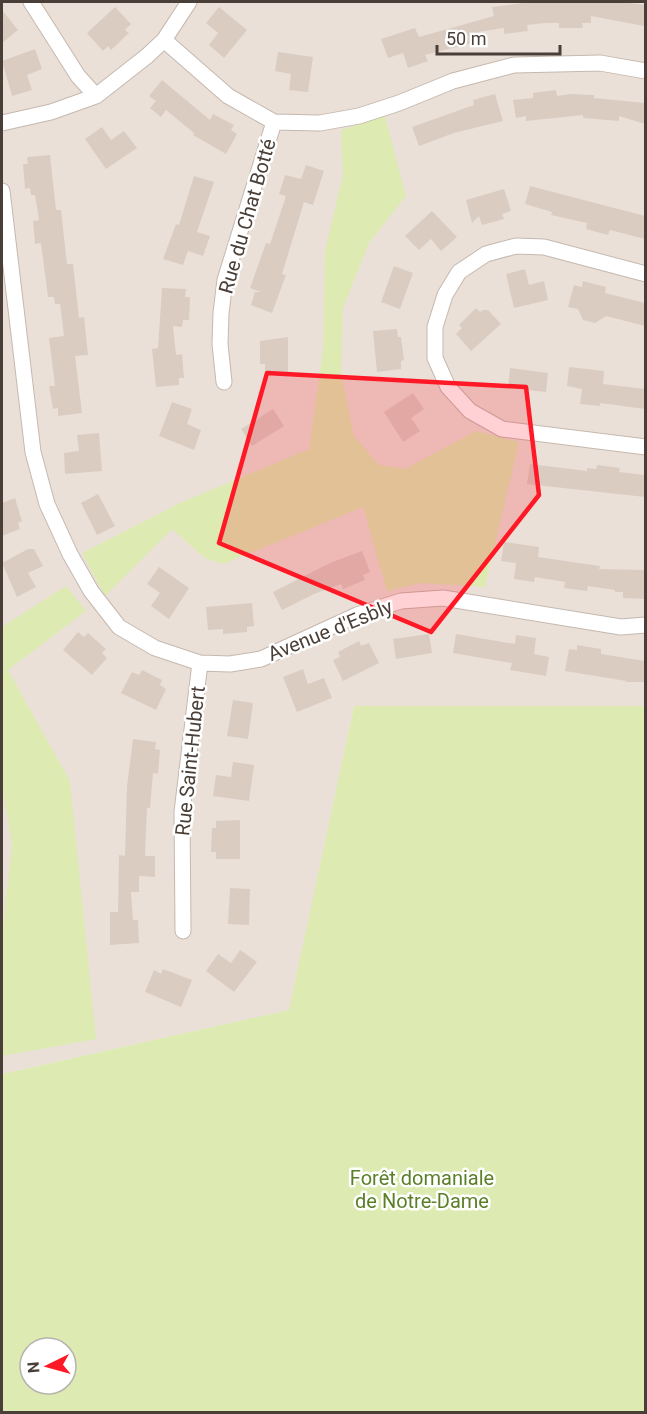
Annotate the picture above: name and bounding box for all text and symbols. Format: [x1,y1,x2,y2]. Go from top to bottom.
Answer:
scale bar [437,18,560,56]
text: 50 m [446,28,486,49]
street label: Rue du Chat Botté [213,136,281,296]
street label: Avenue d'Esbly [264,594,396,666]
street label: Rue Saint-Hubert [170,685,210,837]
park label: Forêt domaniale de Notre-Dame [350,1166,494,1213]
north arrow [18,1336,78,1396]
text: N [24,1361,44,1374]

